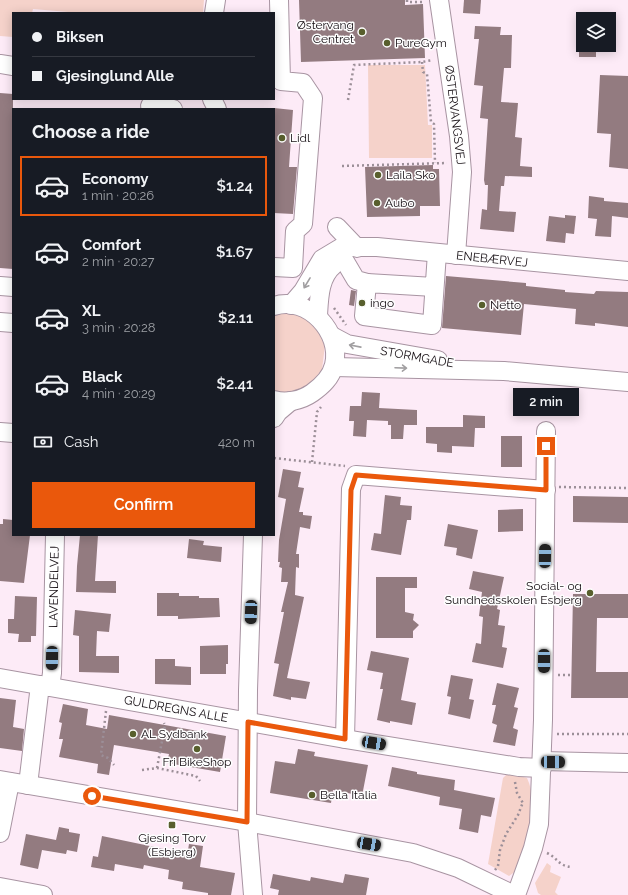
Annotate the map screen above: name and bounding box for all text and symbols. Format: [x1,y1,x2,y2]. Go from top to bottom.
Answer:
map controls [576,12,616,52]
button: layers [576,12,616,52]
place label: Østervang Centret [297,18,354,46]
marker: Østervang Centret [357,27,367,37]
text: Biksen [56,28,104,46]
place label: PureGym [395,36,447,50]
marker: PureGym [382,38,392,48]
street label: ØSTERVANGSVEJ [442,64,468,166]
text: Gjesinglund Alle [56,67,174,85]
text: Choose a ride [32,121,150,142]
place label: Lidl [290,131,311,145]
marker: Lidl [277,133,287,143]
icon: car [34,168,70,204]
place label: Laila Sko [386,168,435,182]
text: Economy [82,170,149,188]
marker: Laila Sko [373,170,383,180]
text: $1.24 [217,177,253,195]
text: 1 min · 20:26 [82,188,154,203]
place label: Aubo [385,196,415,210]
marker: Aubo [372,198,382,208]
icon: car [34,234,70,270]
text: Comfort [82,236,141,254]
text: $1.67 [216,243,253,261]
street label: ENEBÆRVEJ [455,248,529,270]
text: 2 min · 20:27 [82,254,154,269]
one-way arrow [303,277,311,289]
place label: ingo [370,296,394,310]
marker: ingo [357,298,367,308]
place label: Netto [490,298,521,312]
icon: car [34,300,70,336]
marker: Netto [477,300,487,310]
text: XL [82,302,100,320]
text: $2.11 [218,309,253,327]
text: 3 min · 20:28 [82,320,155,335]
one-way arrow [349,342,362,350]
street label: STORMGADE [379,344,455,370]
one-way arrow [394,364,407,372]
icon: car [34,366,70,402]
text: Black [82,368,122,386]
text: $2.41 [217,375,253,393]
text: 4 min · 20:29 [82,386,155,401]
callout: 2 min [513,388,579,416]
text: 2 min [529,394,563,409]
icon: cash [32,431,54,453]
text: Cash [64,433,98,451]
text: 420 m [218,435,255,450]
route end [537,437,555,455]
button: Confirm [32,482,255,528]
car [539,544,551,568]
street label: LAVENDELVEJ [46,546,62,628]
place label: Social- og Sundhedsskolen Esbjerg [445,579,582,607]
marker: Social- og Sundhedsskolen Esbjerg [585,588,595,598]
car [245,600,257,624]
car [46,646,58,670]
car [538,649,550,673]
street label: GULDREGNS ALLE [123,693,229,725]
place label: AL Sydbank [141,727,208,741]
marker: AL Sydbank [128,729,138,739]
car [361,735,387,751]
marker: Fri BikeShop [192,744,202,754]
place label: Fri BikeShop [163,755,231,769]
car [541,756,565,768]
route start [83,787,101,805]
place label: Bella Italia [320,788,377,802]
marker: Bella Italia [307,790,317,800]
marker: Gjesing Torv (Esbjerg) [167,820,177,830]
place label: Gjesing Torv (Esbjerg) [138,831,206,859]
car [356,836,382,852]

